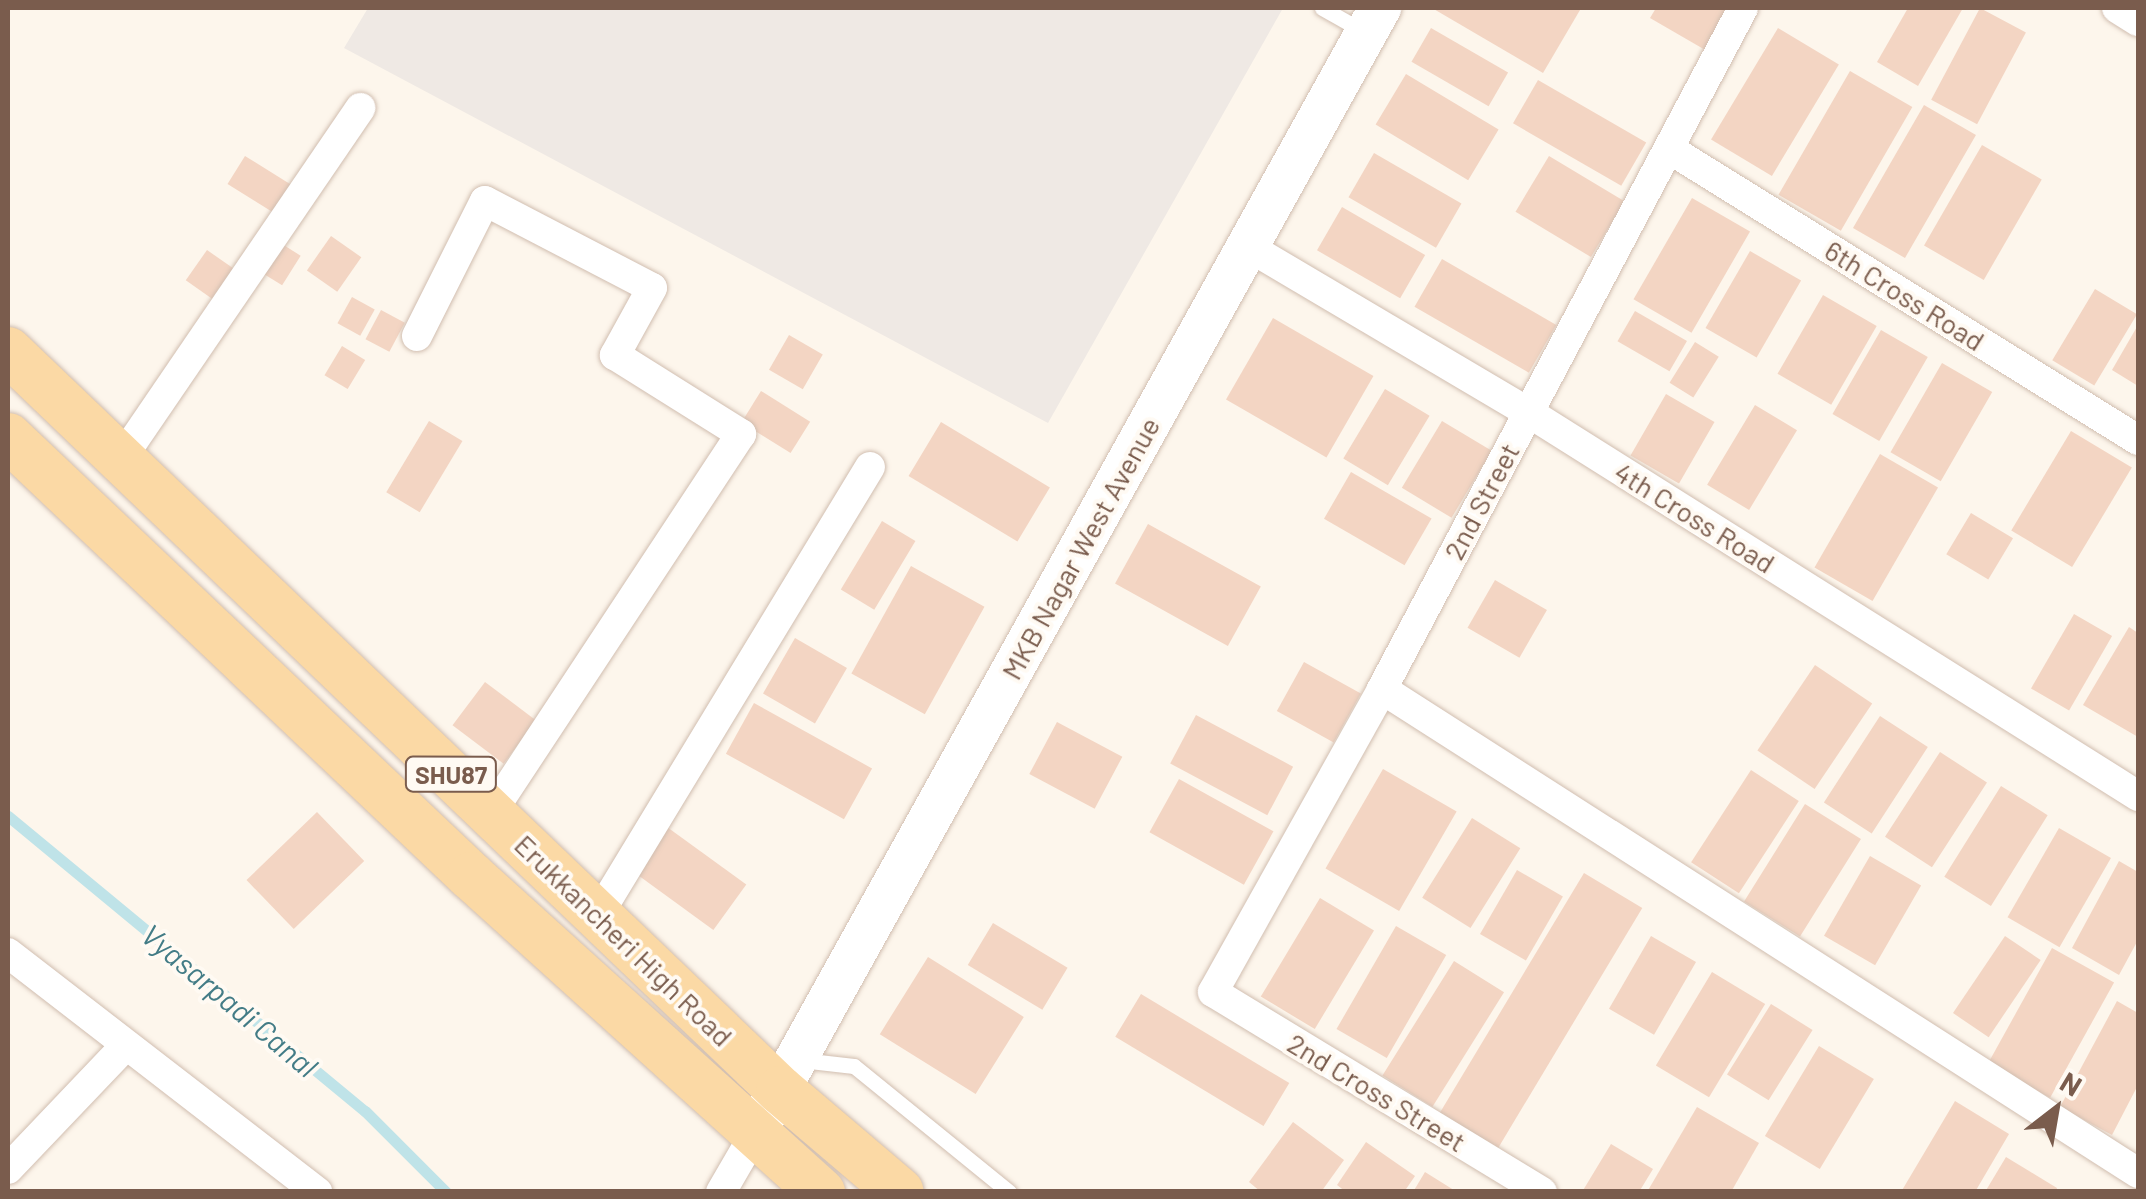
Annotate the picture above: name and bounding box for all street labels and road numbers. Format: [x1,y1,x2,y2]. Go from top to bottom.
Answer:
street label: 6th Cross Road [1819,233,1991,357]
street label: MKB Nagar West Avenue [994,411,1166,685]
street label: 2nd Street [1436,437,1526,565]
street label: 4th Cross Road [1609,454,1781,580]
road number: SHU87 [404,754,498,794]
street label: Erukkancheri High Road [508,827,740,1053]
street label: 2nd Cross Street [1282,1026,1472,1158]

